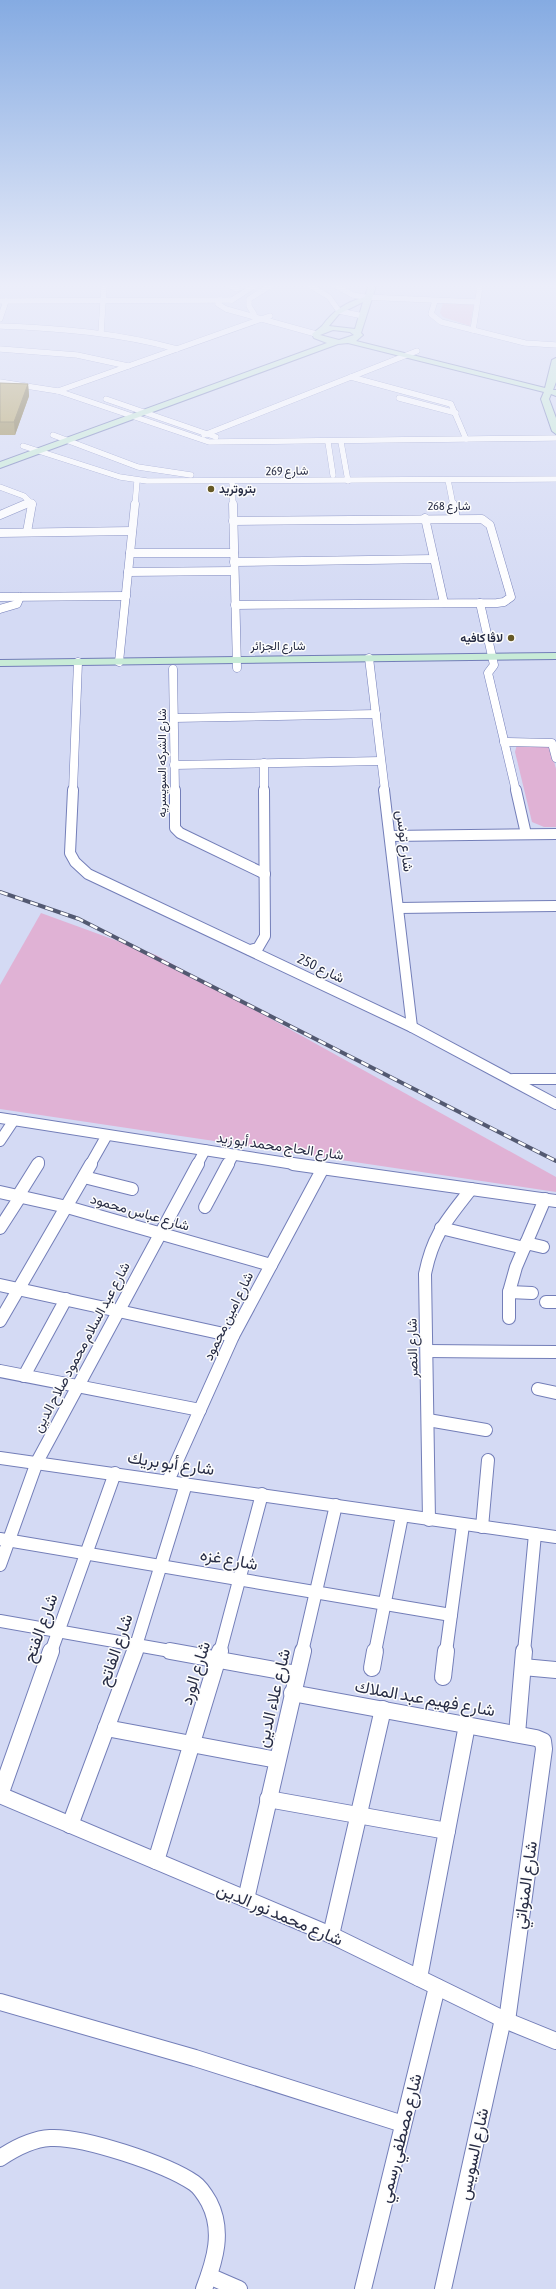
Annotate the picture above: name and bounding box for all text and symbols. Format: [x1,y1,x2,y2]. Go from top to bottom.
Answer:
street label: شارع 269 [266,464,309,480]
place label: بتروتريد [219,482,256,497]
marker: بتروتريد [206,484,216,494]
street label: شارع 268 [428,499,470,515]
place label: لاڤا كافيه [460,631,503,645]
marker: لاڤا كافيه [506,633,516,643]
street label: شارع الجزائر [249,639,306,655]
street label: شارع الشركه السويسريه [155,708,171,818]
street label: شارع تونس [390,809,417,873]
street label: شارع 250 [294,950,347,988]
street label: شارع الحاج محمد أبو زيد [215,1129,345,1166]
street label: شارع عباس محمود [88,1190,191,1237]
street label: شارع عبد السلام محمود صلاح الدين [29,1259,135,1436]
street label: شارع امين محمود [200,1269,259,1364]
street label: شارع النصر [403,1318,424,1379]
street label: شارع أبو بريك [126,1447,216,1481]
street label: شارع غزه [198,1544,260,1576]
street label: شارع الفتح [18,1591,64,1666]
street label: شارع الفاتح [93,1611,139,1689]
street label: شارع الورد [176,1639,216,1708]
street label: شارع علاء الدين [252,1647,296,1750]
street label: شارع فهيم عبد الملاك [353,1676,497,1722]
street label: شارع المنواتي [509,1840,545,1931]
street label: شارع محمد نور الدين [213,1878,346,1951]
street label: شارع مصطفي رسمي [374,2071,430,2206]
street label: شارع السويس [453,2106,494,2202]

